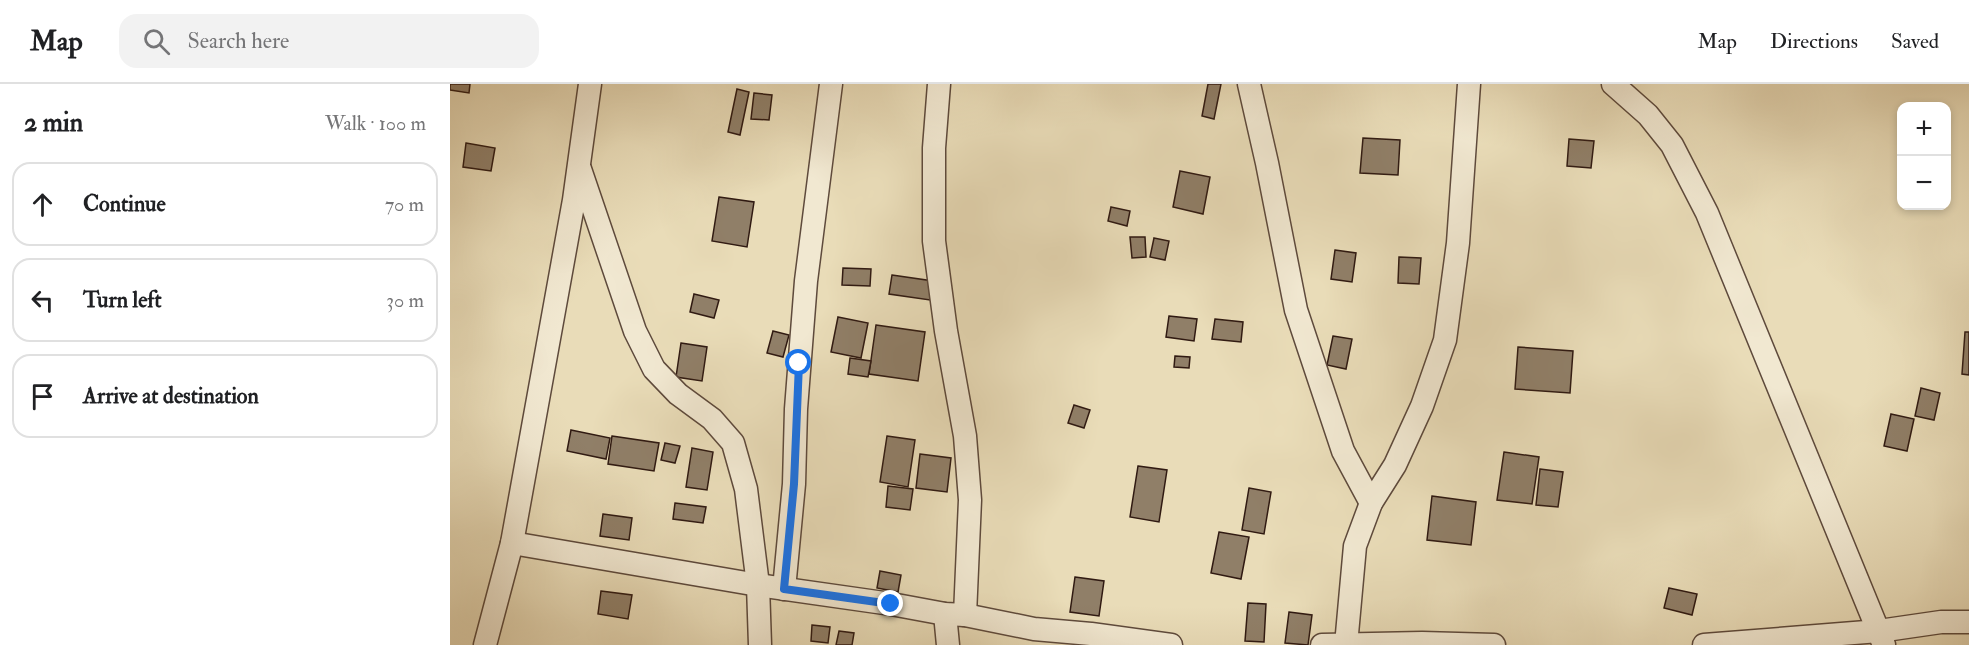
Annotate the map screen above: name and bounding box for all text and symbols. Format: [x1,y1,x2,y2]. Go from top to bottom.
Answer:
search box [119,14,539,68]
text: Map [30,24,83,59]
icon: search [140,25,173,58]
text: Search here [188,27,289,55]
text: Map [1697,28,1737,55]
text: Directions [1770,28,1858,55]
text: Saved [1891,28,1939,55]
map controls [1897,102,1951,210]
button: + [1897,102,1951,156]
text: 2 min [24,107,83,139]
text: Walk · 100 m [325,111,426,136]
button: − [1897,156,1951,210]
icon: ahead [26,188,59,221]
text: Continue [83,190,166,218]
text: 70 m [385,192,424,217]
icon: left [26,284,59,317]
text: Turn left [83,286,162,314]
text: 30 m [386,288,424,313]
route start [785,349,811,375]
icon: arrive [26,380,59,413]
text: Arrive at destination [83,382,259,410]
route end [877,590,903,616]

